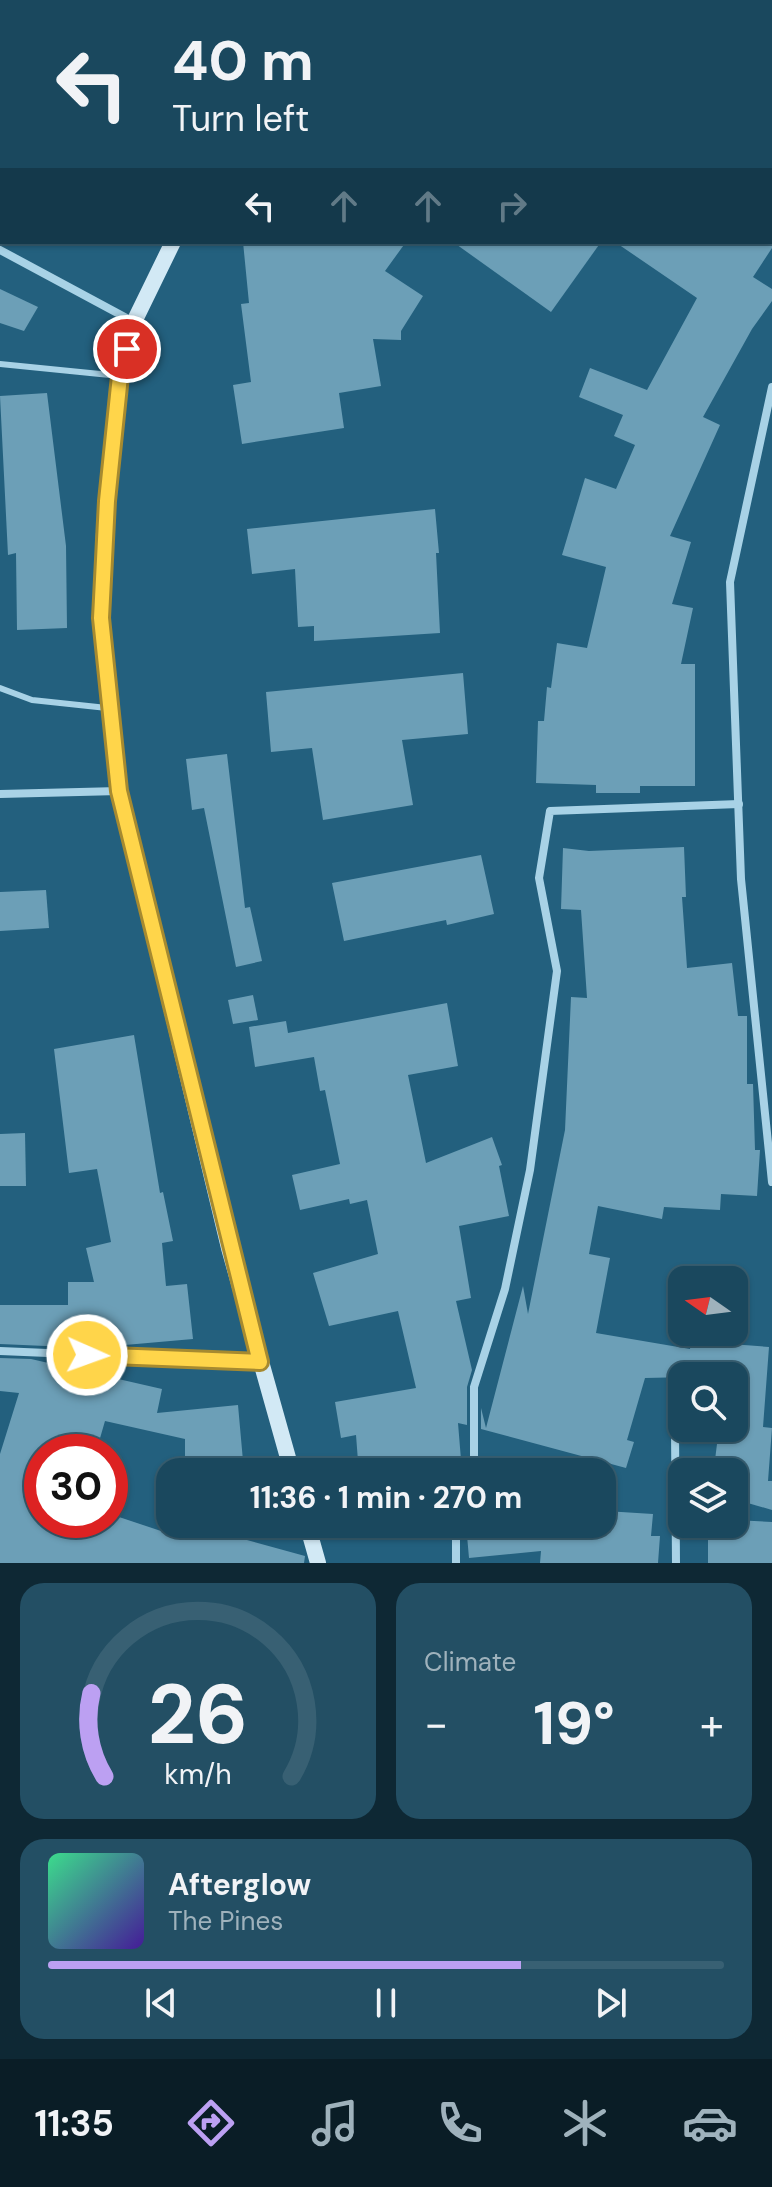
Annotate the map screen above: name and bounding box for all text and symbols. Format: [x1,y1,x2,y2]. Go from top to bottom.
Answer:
text: 40 m [172,24,314,97]
icon: left [40,32,144,136]
text: Turn left [172,95,309,142]
icon: left [238,184,282,228]
icon: ahead [322,184,366,228]
icon: ahead [406,184,450,228]
icon: right [490,184,534,228]
pin [93,315,161,383]
icon: arrive [105,327,149,371]
north arrow [668,1266,748,1346]
map controls [668,1266,748,1538]
position arrow [45,1313,129,1397]
button: search [668,1362,748,1442]
speed limit sign: 30 [24,1434,128,1538]
button: layers [668,1458,748,1538]
text: 11:36 · 1 min · 270 m [250,1478,522,1517]
text: Climate [424,1645,516,1679]
text: 26 [148,1660,248,1769]
text: 19° [533,1684,615,1763]
text: − [424,1695,448,1753]
text: + [700,1695,724,1753]
text: km/h [164,1756,232,1793]
text: Afterglow [168,1865,311,1904]
text: The Pines [168,1904,283,1938]
icon: previous [139,1981,183,2025]
icon: pause [364,1981,408,2025]
icon: next [589,1981,633,2025]
icon: directions [183,2095,239,2151]
icon: music [307,2095,363,2151]
icon: phone [432,2095,488,2151]
icon: climate [557,2095,613,2151]
icon: car [682,2095,738,2151]
text: 11:35 [34,2100,114,2147]

